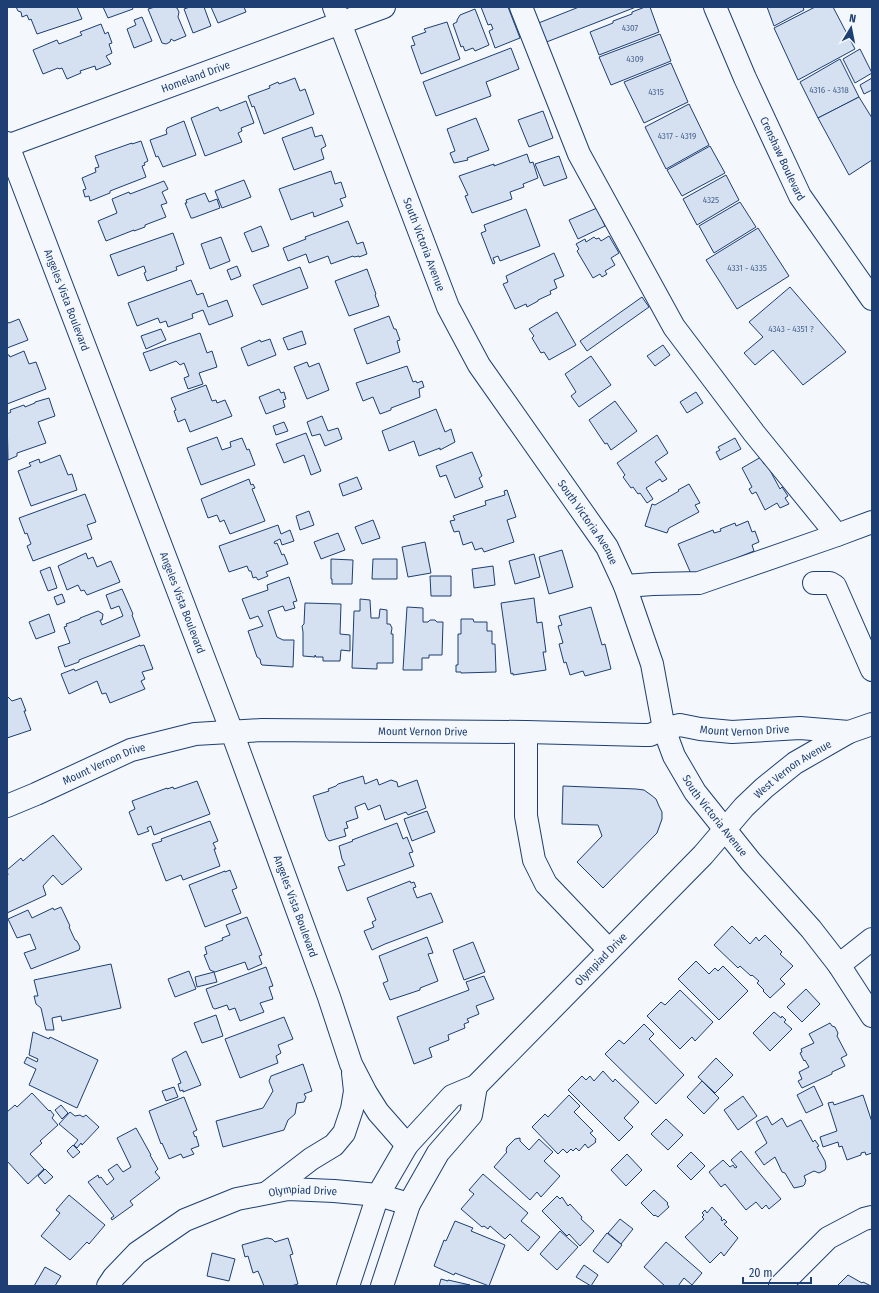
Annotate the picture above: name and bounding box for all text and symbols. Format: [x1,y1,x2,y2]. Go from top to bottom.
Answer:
north arrow [831,8,871,48]
text: N [848,12,857,26]
house number: 4307 [622,23,639,33]
house number: 4309 [626,54,644,64]
street label: Homeland Drive [159,58,232,95]
house number: 4316 - 4318 [809,85,849,95]
house number: 4315 [648,87,664,97]
street label: Crenshaw Boulevard [757,114,808,203]
house number: 4317 - 4319 [658,131,696,141]
house number: 4325 [703,195,719,205]
street label: South Victoria Avenue [401,196,448,293]
street label: Angeles Vista Boulevard [42,247,92,353]
house number: 4331 - 4335 [727,263,767,273]
house number: 4343 - 4351 ? [768,324,814,334]
street label: South Victoria Avenue [555,477,621,566]
street label: Angeles Vista Boulevard [157,550,208,655]
street label: Mount Vernon Drive [699,722,789,739]
street label: Mount Vernon Drive [378,724,468,738]
street label: West Vernon Avenue [751,737,833,801]
street label: Mount Vernon Drive [60,740,147,787]
street label: South Victoria Avenue [680,772,750,859]
street label: Angeles Vista Boulevard [271,853,320,959]
street label: Olympiad Drive [572,930,629,988]
street label: Olympiad Drive [267,1182,338,1199]
scale bar [743,1259,811,1285]
text: 20 m [749,1266,773,1280]

